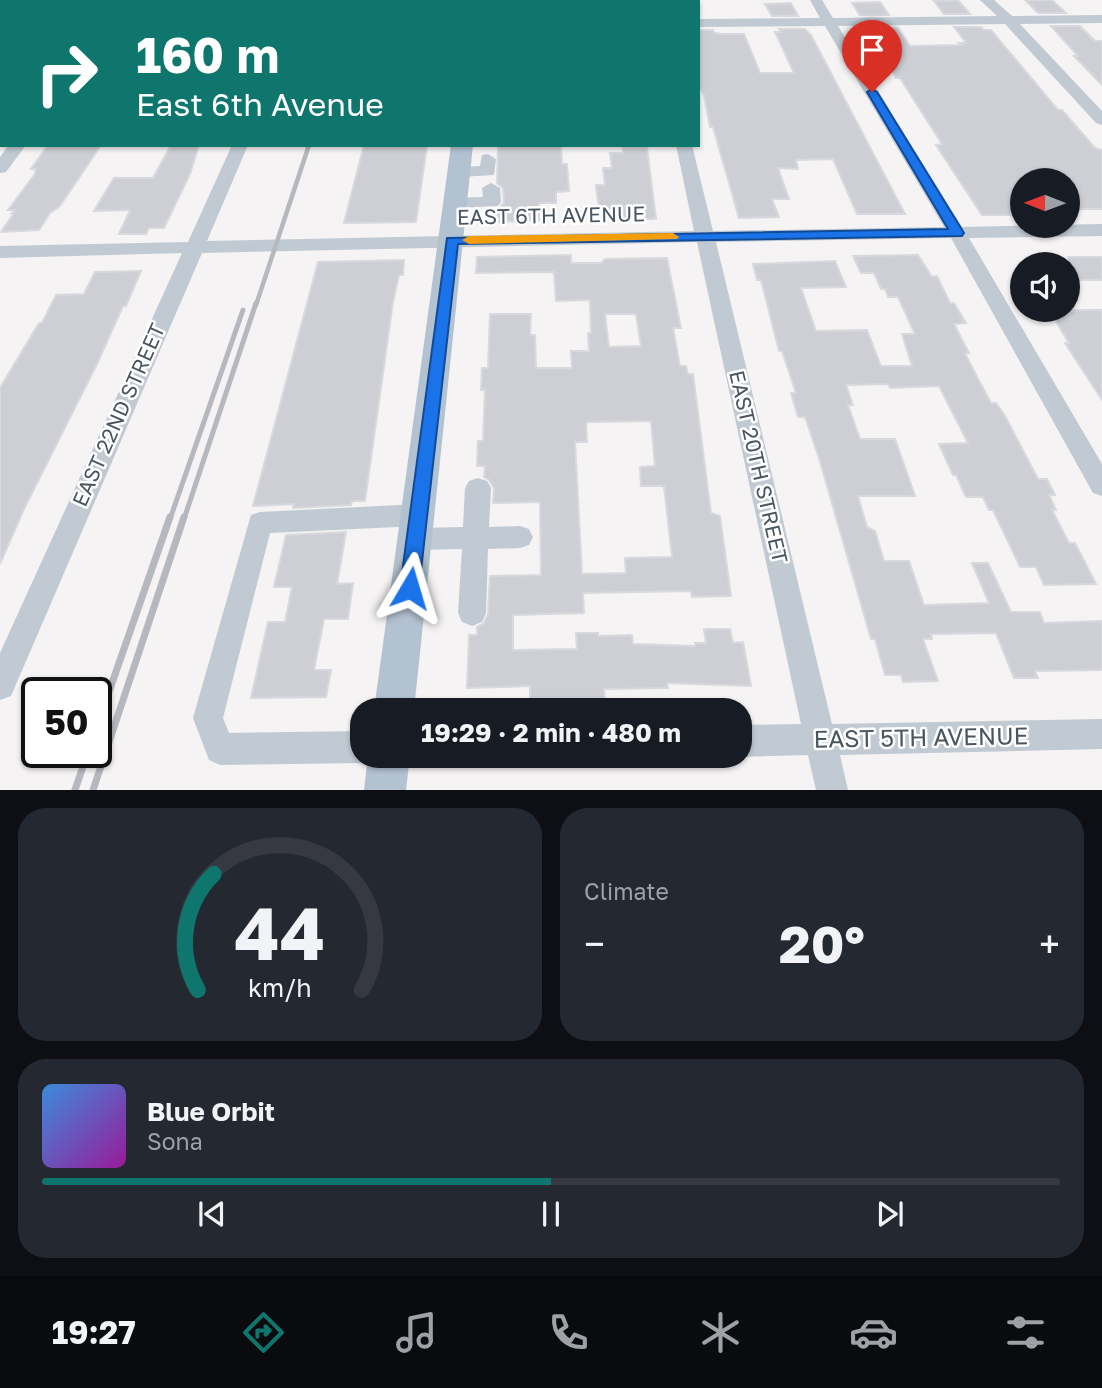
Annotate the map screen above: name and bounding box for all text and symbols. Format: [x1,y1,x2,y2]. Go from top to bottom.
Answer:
pin [842,20,902,92]
text: 160 m [136,25,279,84]
icon: right [21,28,112,119]
icon: arrive [853,31,891,69]
text: East 6th Avenue [136,85,384,123]
north arrow [1010,168,1080,238]
map controls [1010,168,1080,322]
street label: EAST 6TH AVENUE [457,200,645,230]
button: sound [1010,252,1080,322]
street label: EAST 22ND STREET [66,319,170,510]
street label: EAST 20TH STREET [724,368,794,566]
position arrow [373,551,447,625]
speed limit sign: 50 [21,677,112,768]
text: 19:29 · 2 min · 480 m [421,717,681,748]
street label: EAST 5TH AVENUE [813,720,1028,753]
text: Climate [584,877,669,905]
text: 44 [235,890,326,977]
text: 20° [779,912,865,974]
text: − [584,921,605,966]
text: + [1039,921,1060,966]
text: km/h [248,972,312,1003]
text: Blue Orbit [147,1096,275,1127]
text: Sona [147,1127,203,1155]
icon: previous [193,1195,231,1233]
icon: pause [532,1195,570,1233]
icon: next [871,1195,909,1233]
icon: directions [239,1308,288,1357]
icon: music [392,1308,441,1357]
icon: phone [544,1308,593,1357]
icon: climate [696,1308,745,1357]
icon: car [849,1308,898,1357]
icon: filters [1001,1308,1050,1357]
text: 19:27 [52,1313,136,1351]

